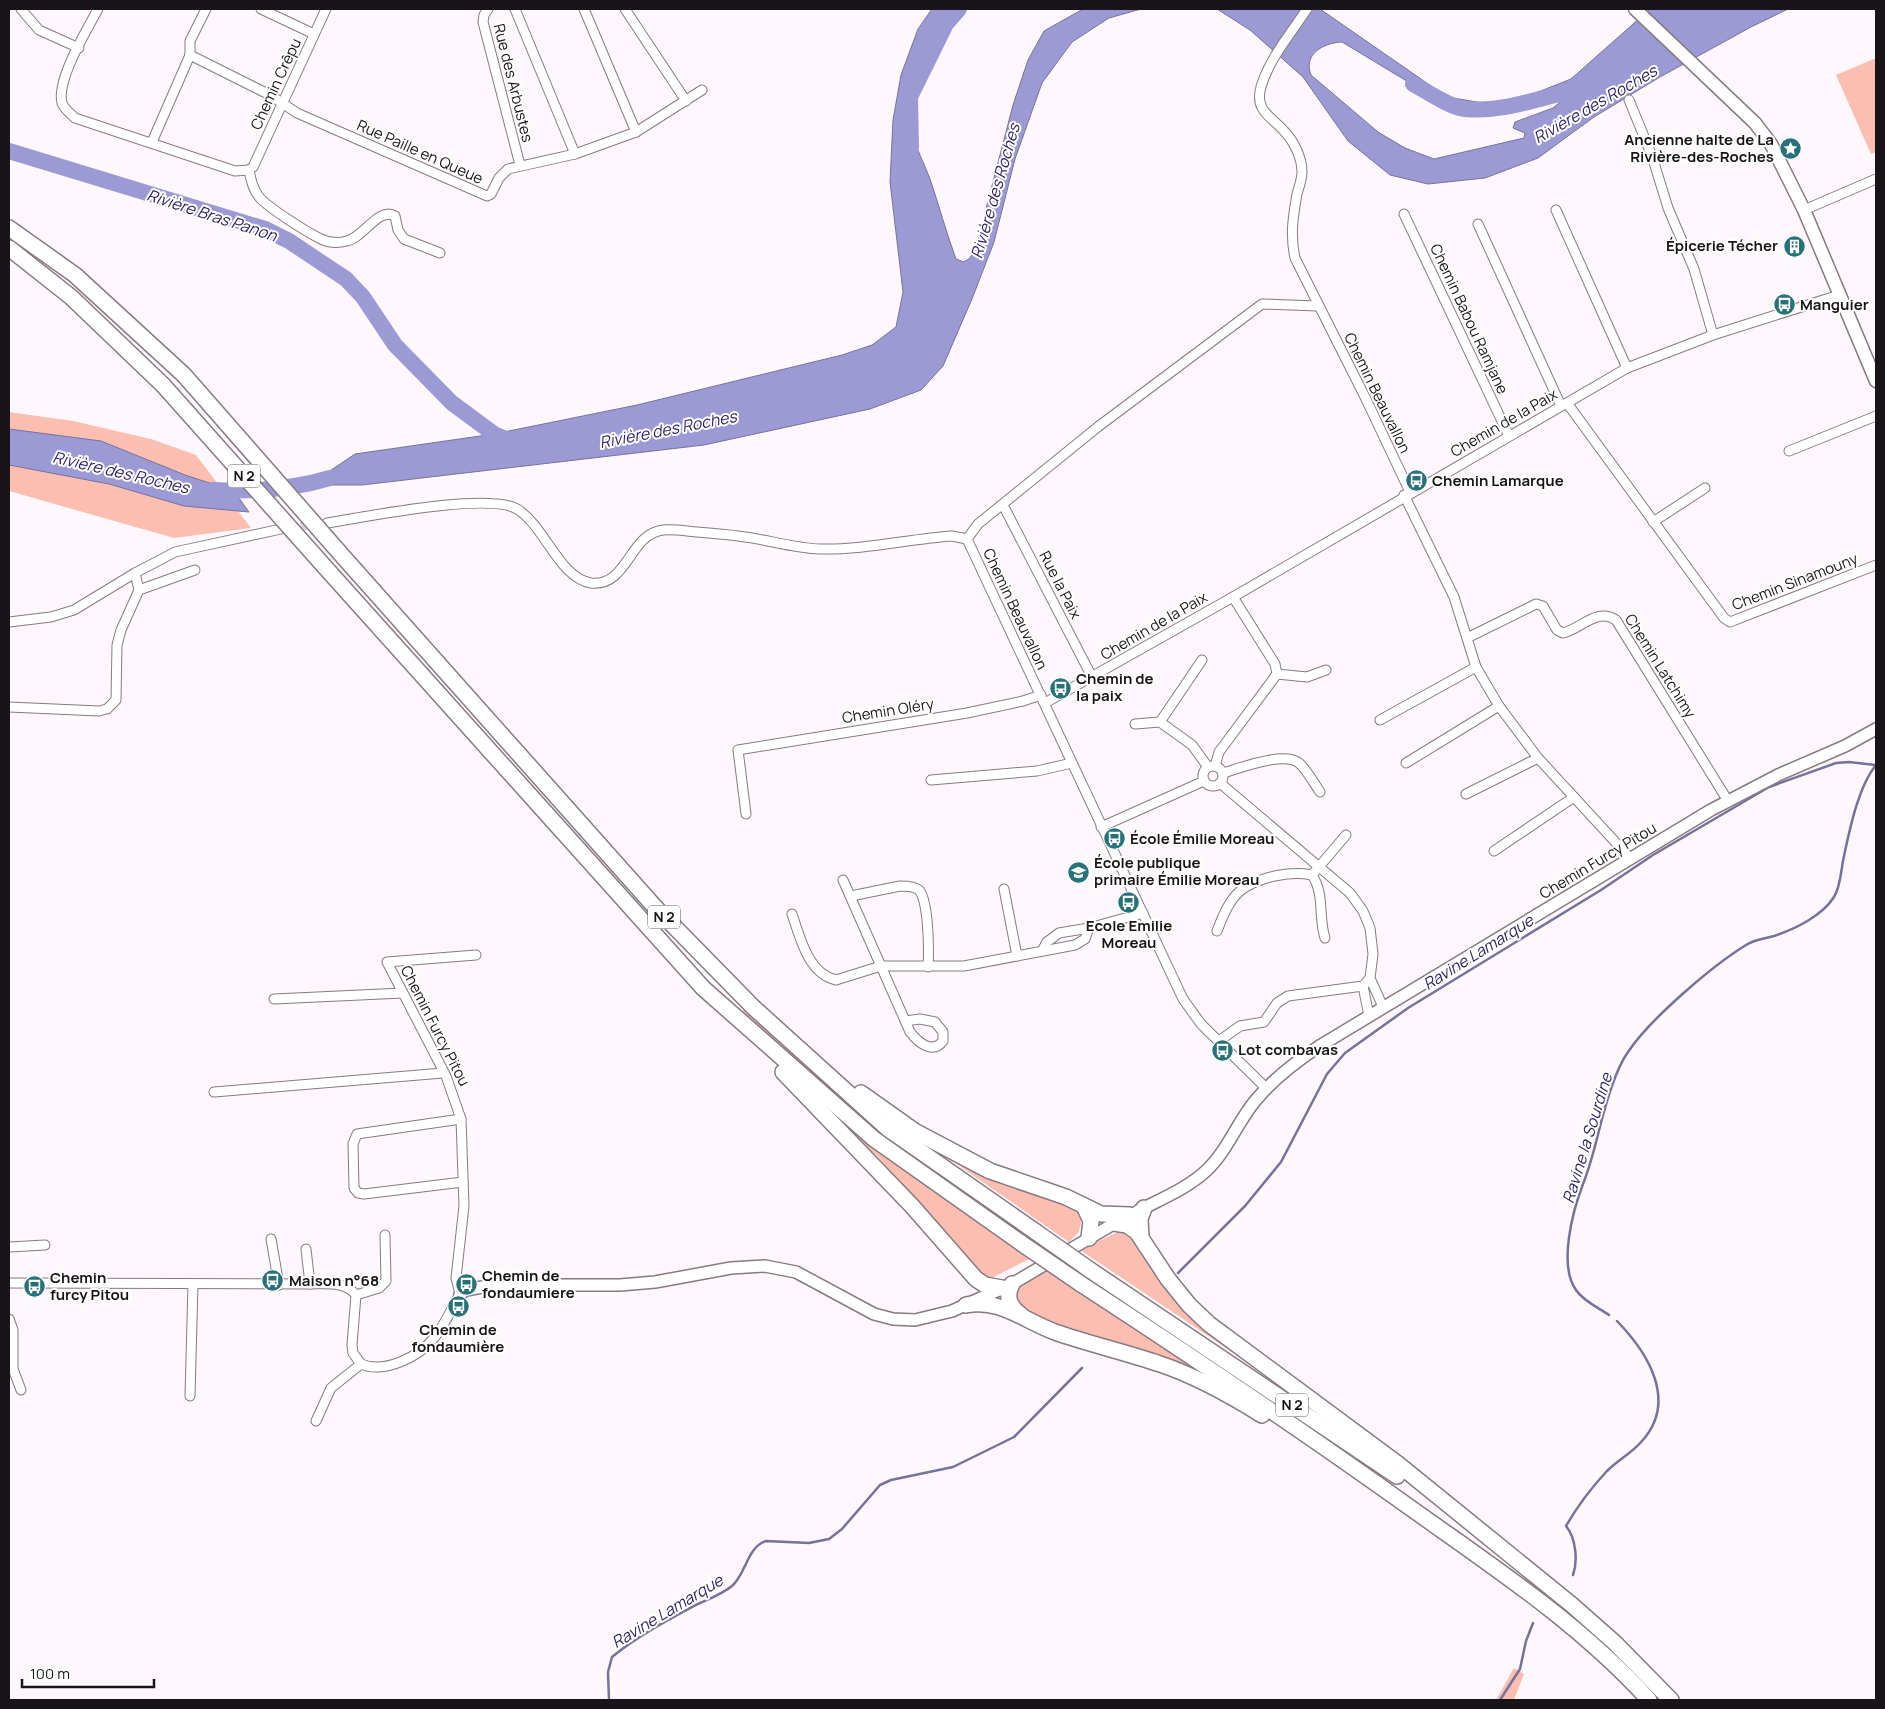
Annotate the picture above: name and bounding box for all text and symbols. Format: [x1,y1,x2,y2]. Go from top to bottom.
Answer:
street label: Rue des Arbustes [489,21,538,145]
street label: Chemin Crêpu [245,35,306,133]
water label: Rivière des Roches [1529,59,1662,148]
street label: Rue Paille en Queue [354,114,487,189]
water label: Rivière des Roches [965,119,1025,261]
place label: Ancienne halte de La Rivière-des-Roches [1624,129,1774,167]
place icon: Ancienne halte de La Rivière-des-Roches [1778,137,1802,161]
water label: Rivière Bras Panon [144,184,280,247]
building icon: Épicerie Técher [1782,234,1806,258]
place label: Épicerie Técher [1666,235,1778,256]
street label: Chemin Babou Ramjane [1425,240,1514,398]
bus stop icon: Manguier [1772,293,1796,317]
place label: Manguier [1800,294,1869,315]
street label: Chemin Beauvallon [1339,329,1416,457]
street label: Chemin de la Paix [1446,383,1561,462]
water label: Rivière des Roches [598,405,740,453]
water label: Rivière des Roches [51,446,193,499]
road number: N 2 [228,464,260,488]
bus stop icon: Chemin Lamarque [1404,469,1428,493]
place label: Chemin Lamarque [1432,470,1564,491]
street label: Chemin Beauvallon [978,545,1053,673]
street label: Rue la Paix [1034,547,1087,622]
street label: Chemin Sinamouny [1729,548,1861,615]
street label: Chemin de la Paix [1096,586,1211,665]
street label: Chemin Latchimy [1620,610,1701,722]
place label: Chemin de la paix [1076,668,1154,706]
bus stop icon: Chemin de la paix [1048,676,1072,700]
street label: Chemin Oléry [841,693,935,728]
street label: Chemin Furcy Pitou [1535,817,1660,904]
bus stop icon: École Émilie Moreau [1102,827,1126,851]
place label: École Émilie Moreau [1130,828,1274,849]
place label: École publique primaire Émilie Moreau [1094,852,1259,890]
school or university icon: École publique primaire Émilie Moreau [1066,860,1090,884]
bus stop icon: Ecole Emilie Moreau [1117,891,1141,915]
road number: N 2 [648,906,680,929]
water label: Ravine Lamarque [1419,908,1539,995]
place label: Ecole Emilie Moreau [1086,915,1172,953]
street label: Chemin Furcy Pitou [396,962,475,1090]
bus stop icon: Lot combavas [1210,1038,1234,1062]
place label: Lot combavas [1238,1039,1338,1060]
water label: Ravine la Sourdine [1557,1069,1618,1206]
place label: Chemin de fondaumiere [482,1265,575,1303]
place label: Chemin furcy Pitou [50,1267,129,1305]
bus stop icon: Maison n°68 [261,1269,285,1293]
place label: Maison n°68 [289,1270,379,1291]
bus stop icon: Chemin de fondaumiere [454,1273,478,1297]
bus stop icon: Chemin furcy Pitou [22,1275,46,1299]
bus stop icon: Chemin de fondaumière [446,1295,470,1319]
place label: Chemin de fondaumière [412,1319,504,1357]
road number: N 2 [1276,1394,1308,1416]
water label: Ravine Lamarque [607,1568,728,1653]
scale bar [22,1656,155,1688]
text: 100 m [30,1663,70,1684]

